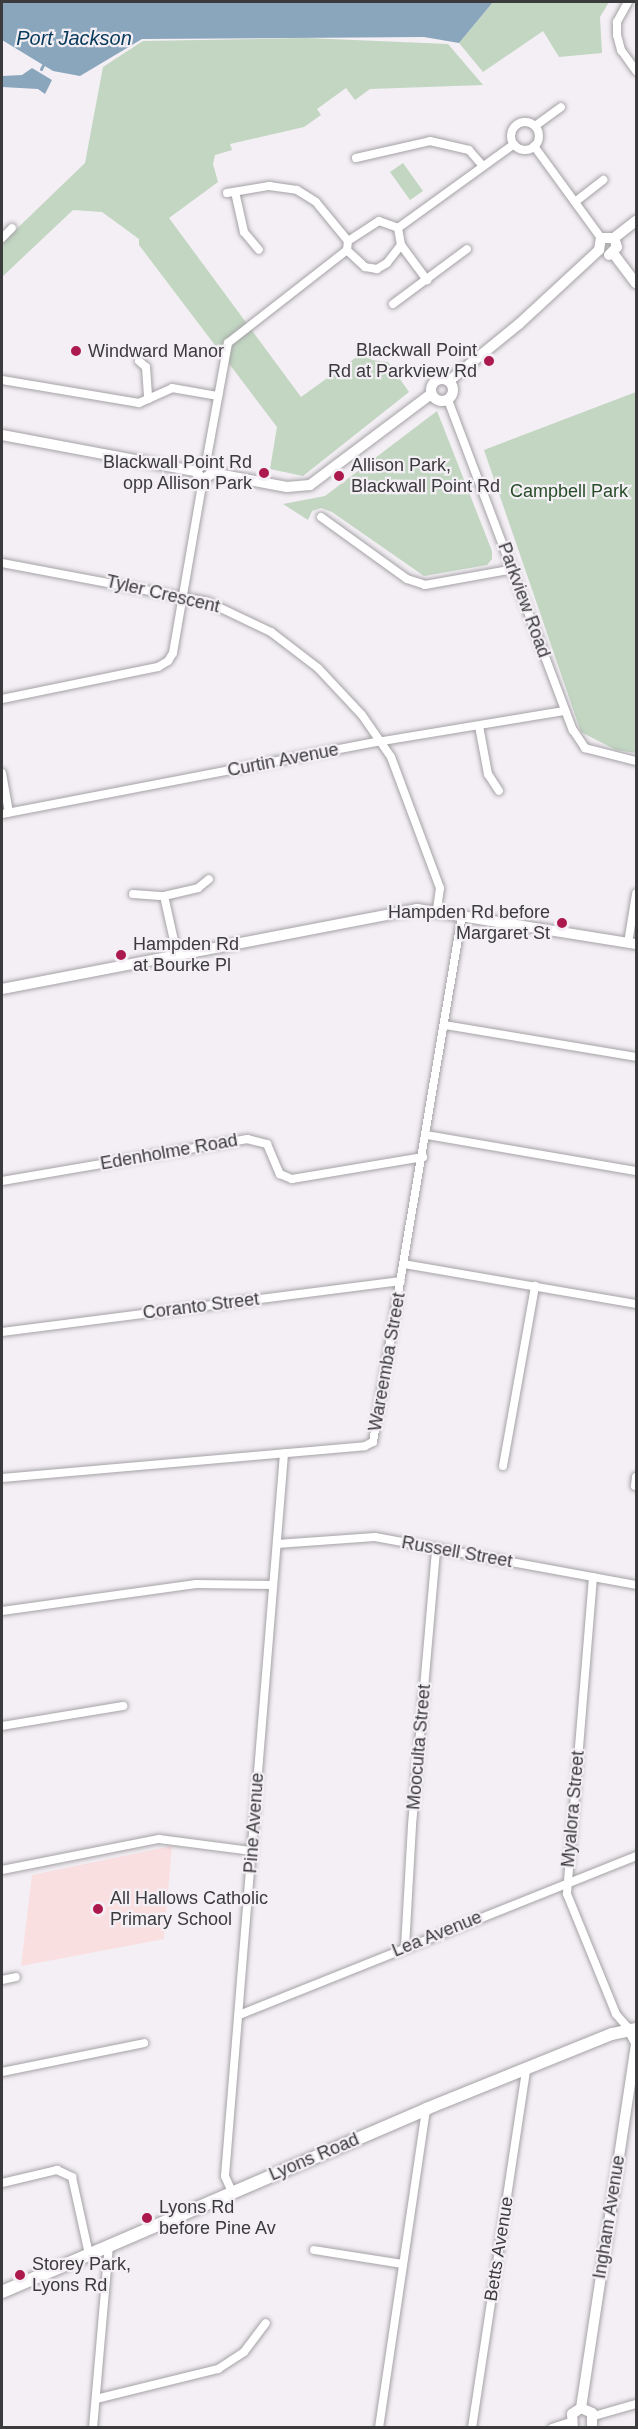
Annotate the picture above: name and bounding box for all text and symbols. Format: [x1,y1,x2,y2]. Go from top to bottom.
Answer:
water label: Port Jackson [16,26,132,50]
place label: Windward Manor [88,340,224,362]
place label: Blackwall Point Rd at Parkview Rd [328,340,477,382]
marker: Windward Manor [69,344,83,358]
marker: Blackwall Point Rd at Parkview Rd [482,354,496,368]
place label: Blackwall Point Rd opp Allison Park [103,452,252,494]
place label: Allison Park, Blackwall Point Rd [351,455,500,498]
marker: Blackwall Point Rd opp Allison Park [257,466,271,480]
marker: Allison Park, Blackwall Point Rd [332,469,346,483]
park label: Campbell Park [510,480,628,502]
street label: Parkview Road [493,539,555,661]
street label: Tyler Crescent [104,570,222,618]
street label: Curtin Avenue [225,739,341,781]
place label: Hampden Rd before Margaret St [388,902,550,944]
marker: Hampden Rd before Margaret St [555,916,569,930]
place label: Hampden Rd at Bourke Pl [133,934,239,976]
marker: Hampden Rd at Bourke Pl [114,948,128,962]
street label: Edenholme Road [99,1129,239,1175]
street label: Coranto Street [142,1288,260,1324]
street label: Wareemba Street [364,1291,410,1433]
street label: Russell Street [400,1532,514,1572]
street label: Mooculta Street [403,1683,435,1811]
street label: Myalora Street [557,1750,589,1868]
street label: Pine Avenue [240,1771,268,1875]
place label: All Hallows Catholic Primary School [110,1888,268,1930]
marker: All Hallows Catholic Primary School [91,1902,105,1916]
street label: Lea Avenue [389,1906,485,1962]
street label: Lyons Road [266,2128,362,2186]
street label: Ingham Avenue [588,2153,630,2281]
street label: Betts Avenue [480,2195,518,2303]
place label: Lyons Rd before Pine Av [159,2197,277,2240]
marker: Lyons Rd before Pine Av [140,2211,154,2225]
place label: Storey Park, Lyons Rd [32,2254,131,2296]
marker: Storey Park, Lyons Rd [13,2268,27,2282]

